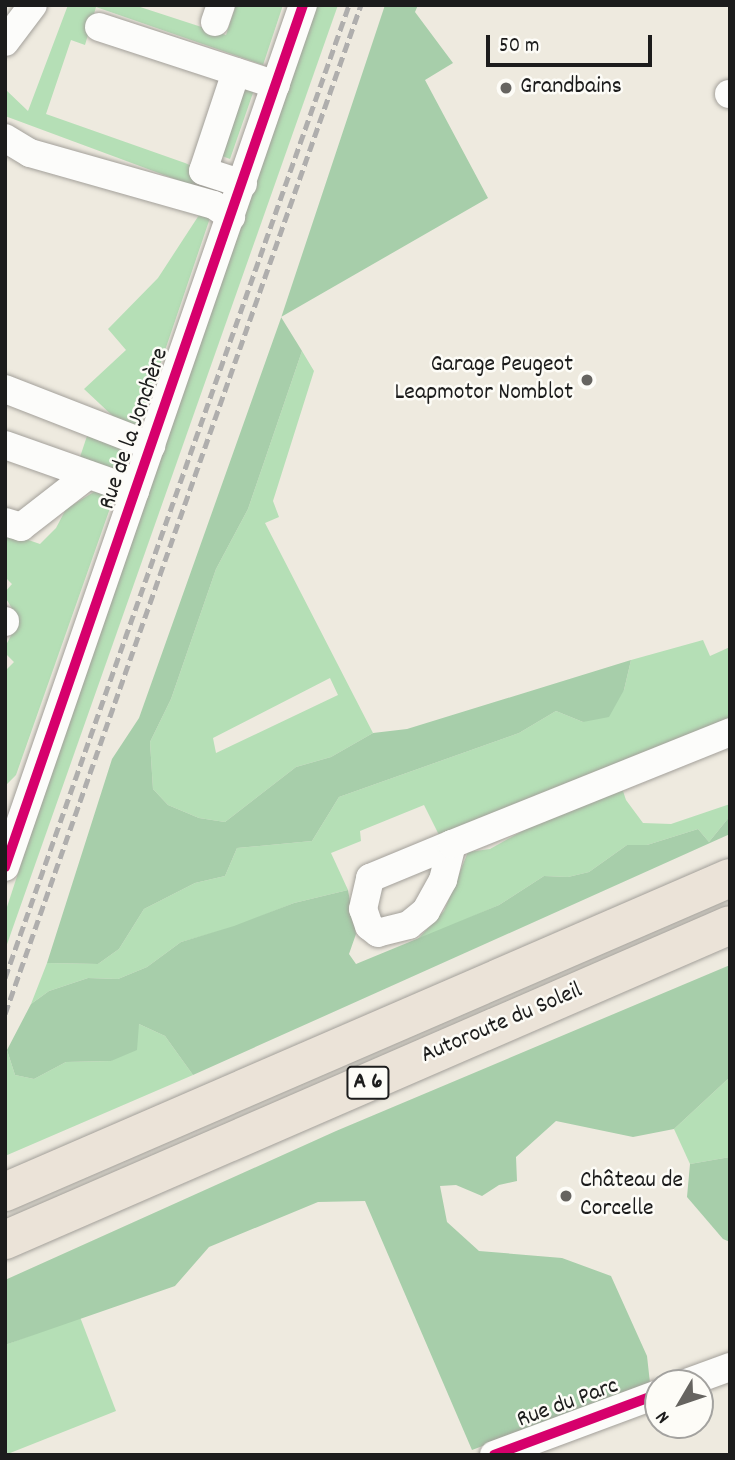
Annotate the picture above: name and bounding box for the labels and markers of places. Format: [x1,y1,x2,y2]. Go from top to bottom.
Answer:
place label: Grandbains [520,74,622,102]
marker: Grandbains [498,80,514,96]
place label: Garage Peugeot Leapmotor Nomblot [395,352,573,408]
marker: Garage Peugeot Leapmotor Nomblot [579,372,595,388]
place label: Château de Corcelle [580,1168,683,1224]
marker: Château de Corcelle [558,1188,574,1204]

